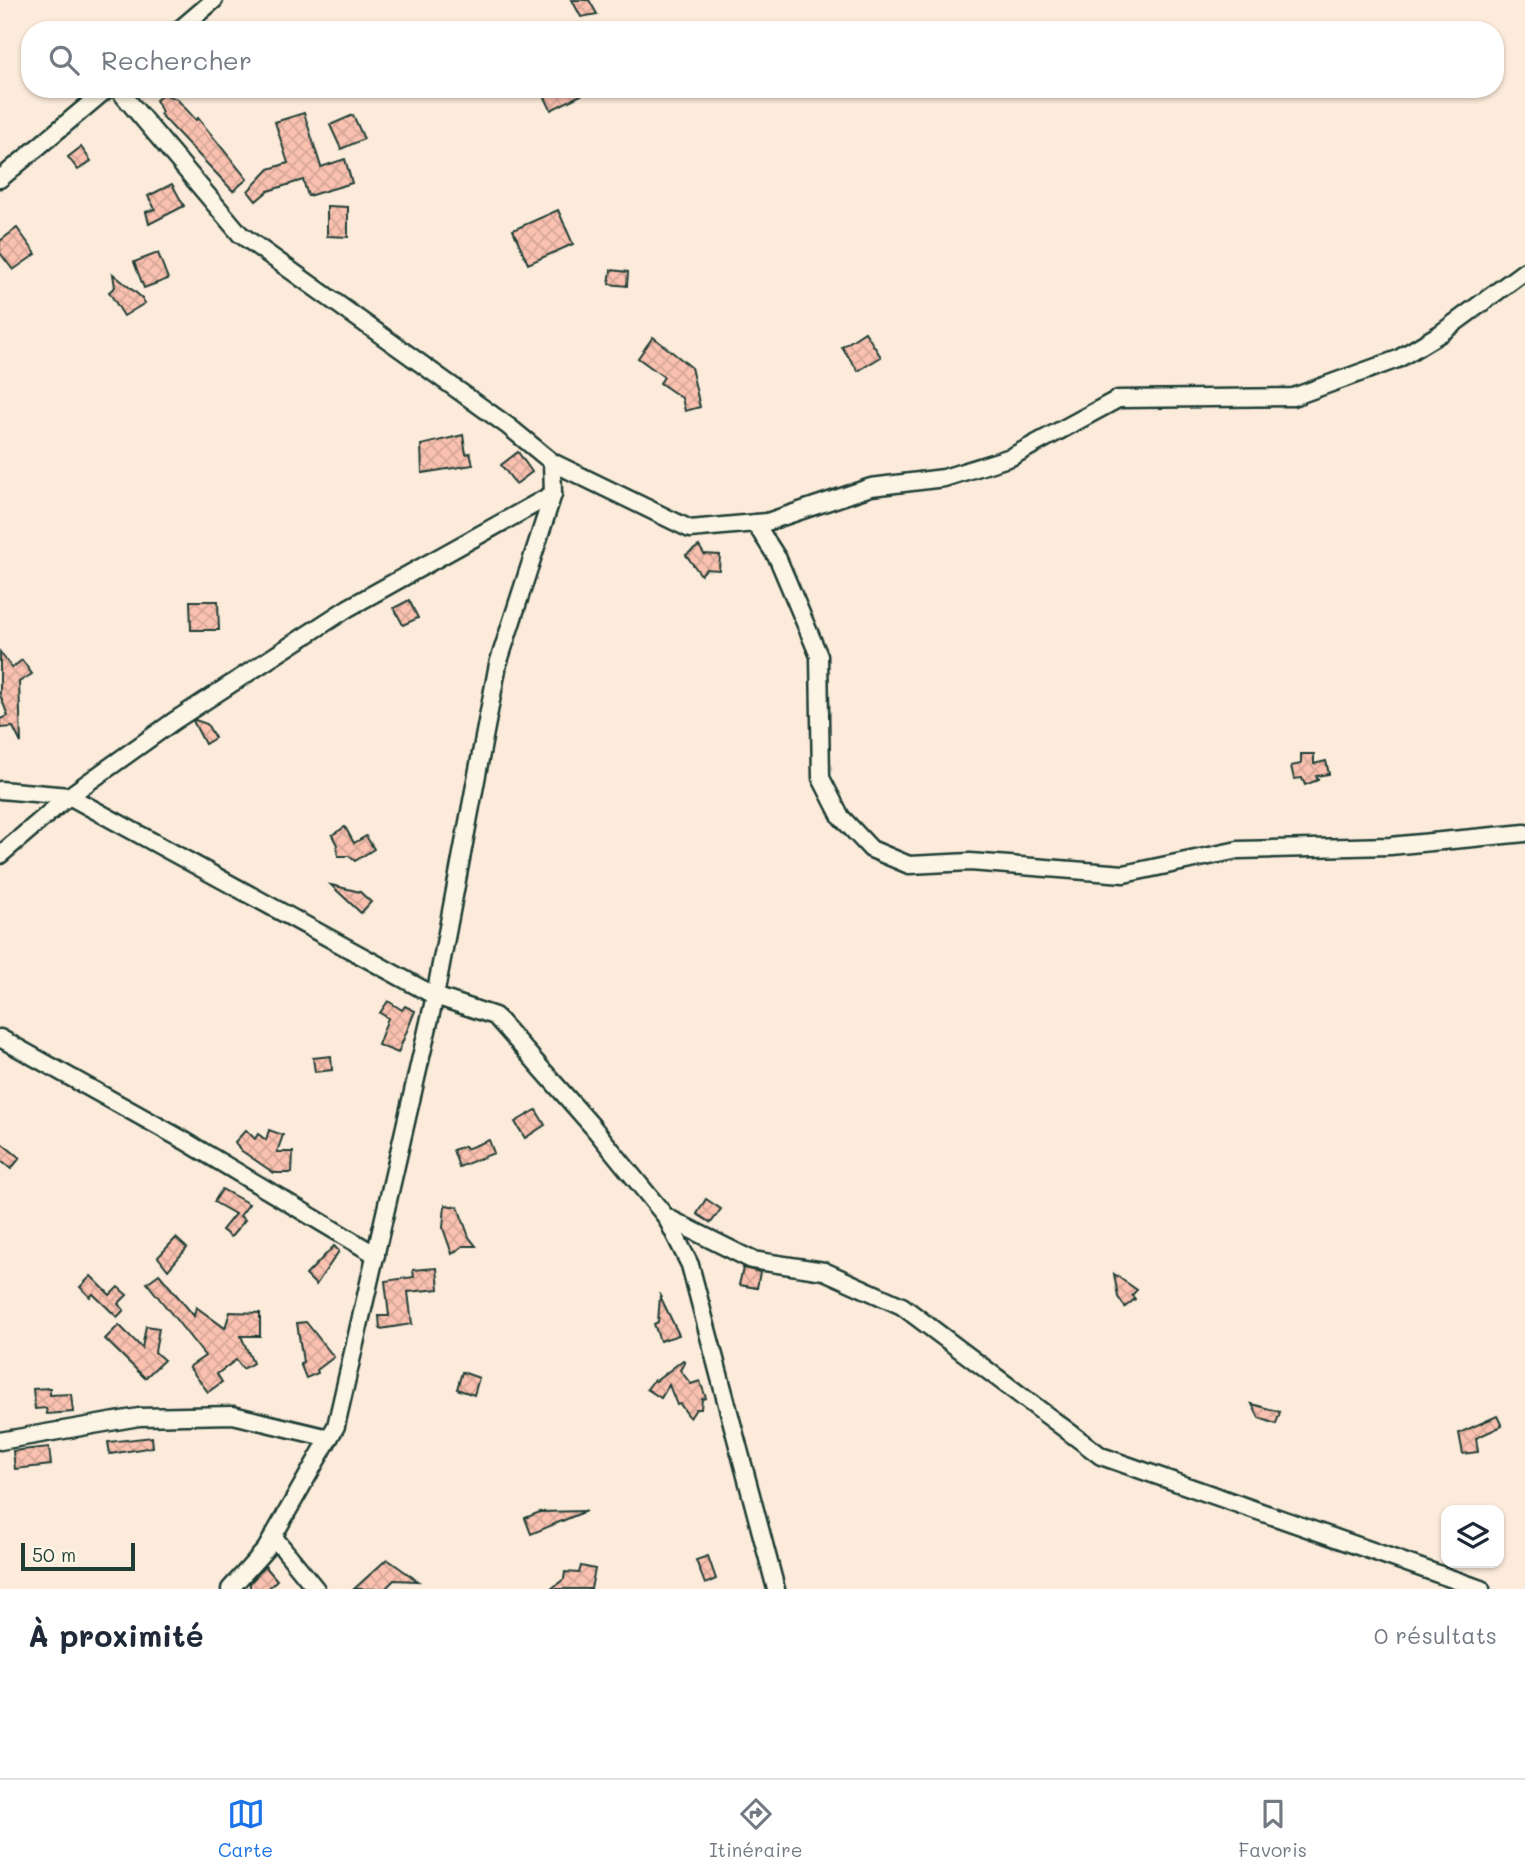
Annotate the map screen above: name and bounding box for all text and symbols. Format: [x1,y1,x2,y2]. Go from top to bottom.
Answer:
search box [21,21,1504,98]
icon: search [45,41,83,79]
text: Rechercher [101,43,252,77]
map controls [1441,1505,1504,1568]
button: layers [1441,1505,1504,1568]
scale bar [21,1540,135,1572]
text: 50 m [32,1542,76,1567]
text: À proximité [28,1615,204,1655]
text: 0 résultats [1374,1620,1497,1650]
tab: Carte [218,1795,273,1862]
tab: Itinéraire [709,1795,802,1862]
tab: Favoris [1239,1795,1307,1862]

